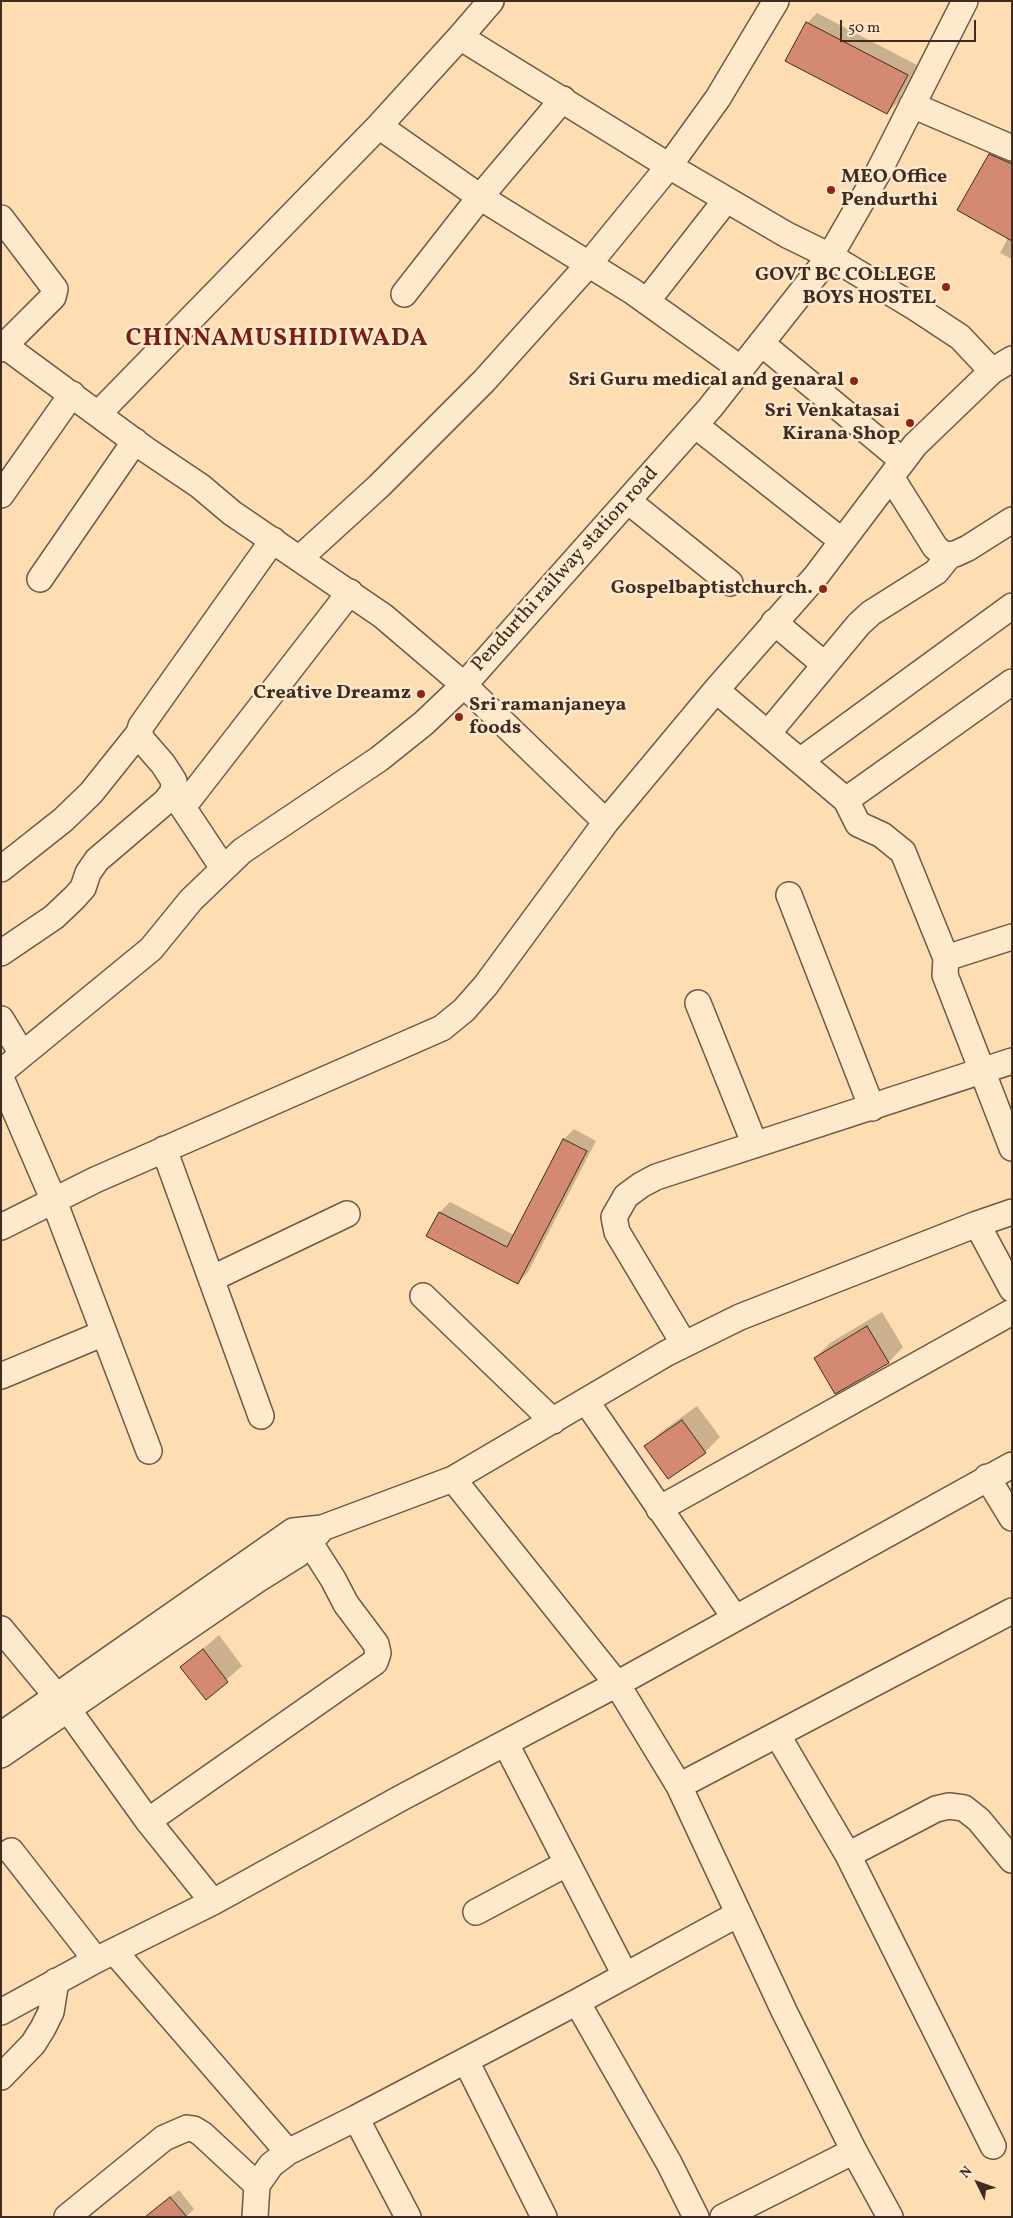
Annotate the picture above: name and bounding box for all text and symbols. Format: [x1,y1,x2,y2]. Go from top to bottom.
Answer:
scale bar [843,10,979,42]
text: 50 m [848,18,880,39]
place label: MEO Office Pendurthi [841,166,947,213]
marker: MEO Office Pendurthi [825,184,837,196]
place label: GOVT BC COLLEGE BOYS HOSTEL [755,264,936,311]
marker: GOVT BC COLLEGE BOYS HOSTEL [940,281,952,293]
district label: CHINNAMUSHIDIWADA [123,325,431,355]
place label: Sri Guru medical and genaral [568,369,844,393]
marker: Sri Guru medical and genaral [848,375,860,387]
place label: Sri Venkatasai Kirana Shop [764,400,900,447]
marker: Sri Venkatasai Kirana Shop [904,417,916,429]
street label: Pendurthi railway station road [468,463,664,677]
place label: Gospelbaptistchurch. [611,577,813,601]
marker: Gospelbaptistchurch. [817,583,829,595]
place label: Creative Dreamz [253,682,411,706]
marker: Creative Dreamz [415,688,427,700]
place label: Sri ramanjaneya foods [469,694,626,741]
marker: Sri ramanjaneya foods [453,711,465,723]
north arrow [953,2158,1003,2208]
text: N [956,2162,977,2183]

